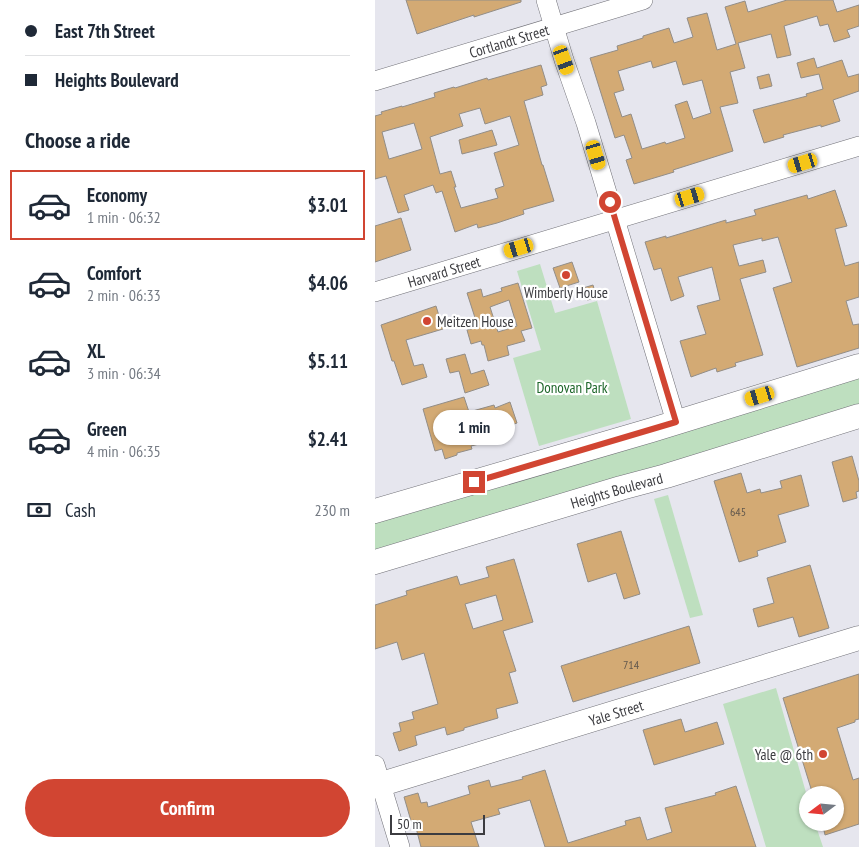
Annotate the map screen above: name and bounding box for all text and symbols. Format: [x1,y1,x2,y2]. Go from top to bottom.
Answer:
text: East 7th Street [55,19,155,43]
street label: Cortlandt Street [467,19,551,62]
car [551,43,576,77]
text: Heights Boulevard [55,68,179,92]
text: Choose a ride [25,126,130,154]
car [584,138,607,172]
car [786,151,819,175]
icon: car [27,183,72,228]
text: Economy [87,183,147,207]
car [673,185,706,209]
route start [599,191,621,213]
text: $3.01 [308,193,348,217]
text: 1 min · 06:32 [87,207,161,227]
car [502,236,535,260]
street label: Harvard Street [405,251,483,291]
icon: car [27,261,72,306]
text: Comfort [87,261,141,285]
marker: Wimberly House [560,269,572,281]
text: $4.06 [308,271,348,295]
place label: Wimberly House [524,283,608,302]
text: 2 min · 06:33 [87,285,161,305]
place label: Meitzen House [437,312,514,331]
marker: Meitzen House [421,315,433,327]
icon: car [27,339,72,384]
text: XL [87,339,105,363]
text: $5.11 [308,349,348,373]
text: 3 min · 06:34 [87,363,161,383]
park label: Donovan Park [536,378,608,397]
car [743,384,776,408]
callout: 1 min [433,410,515,444]
icon: car [27,417,72,462]
text: Green [87,417,127,441]
text: 1 min [458,417,490,437]
text: $2.41 [308,427,348,451]
text: 4 min · 06:35 [87,441,161,461]
street label: Heights Boulevard [568,468,665,512]
route end [463,471,485,493]
icon: cash [25,496,53,524]
text: Cash [65,498,96,522]
text: 230 m [315,500,350,520]
house number: 645 [730,504,746,519]
house number: 714 [623,657,640,672]
street label: Yale Street [586,695,646,730]
place label: Yale @ 6th [755,745,813,764]
marker: Yale @ 6th [817,748,829,760]
button: Confirm [25,779,350,837]
north arrow [799,786,844,831]
map controls [799,786,844,831]
scale bar [390,812,485,835]
text: 50 m [397,815,422,833]

